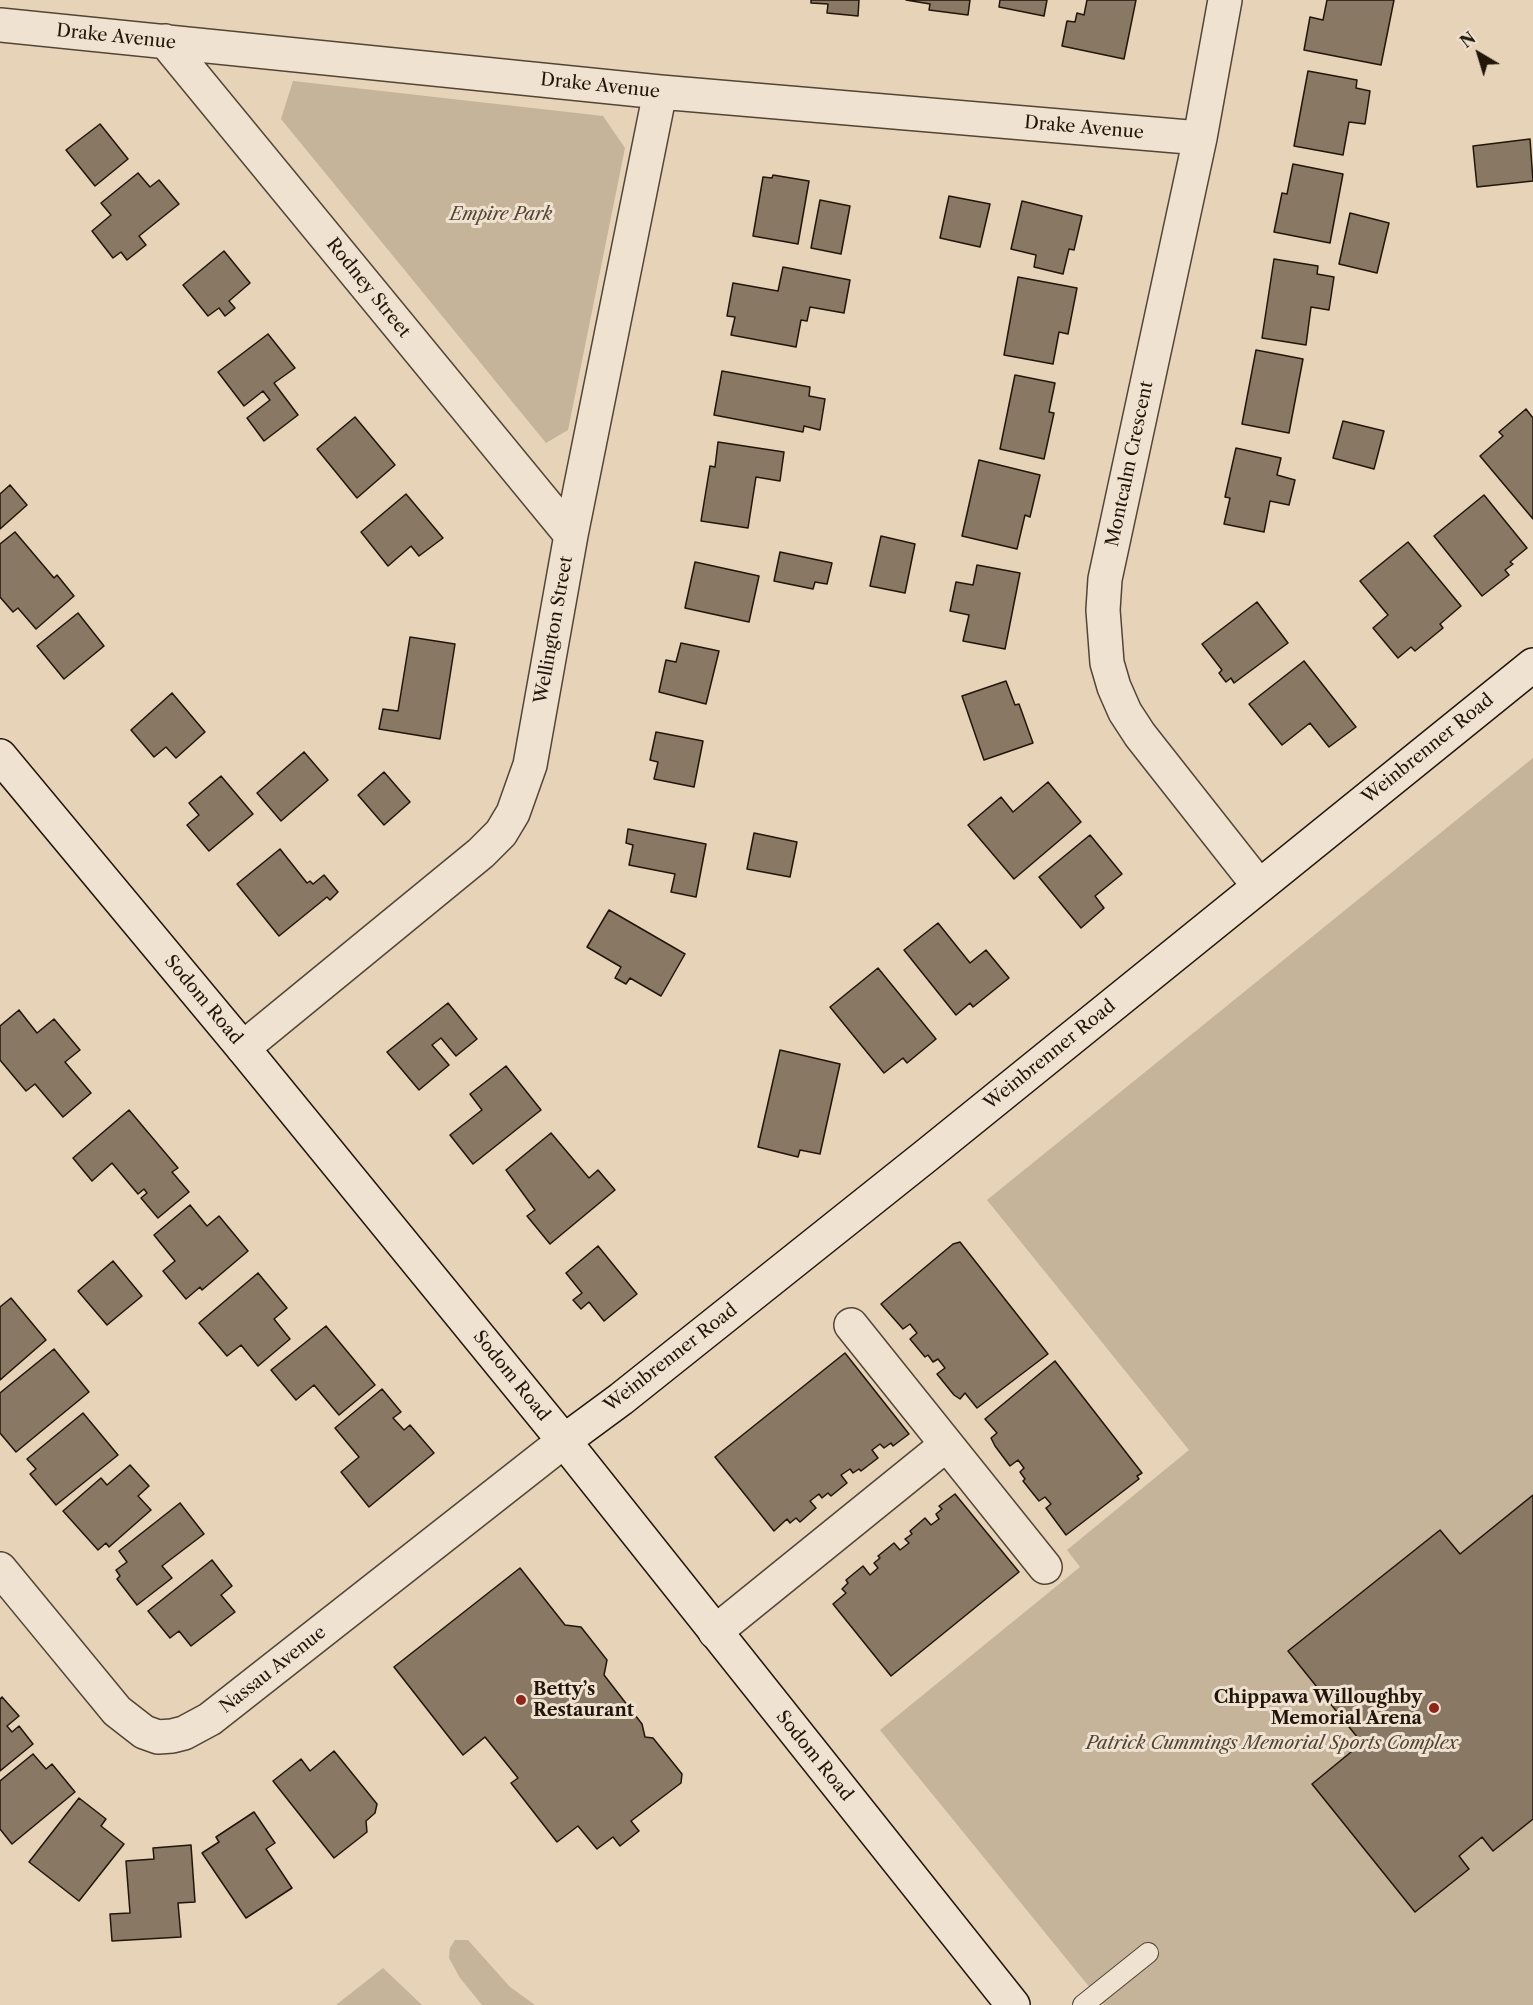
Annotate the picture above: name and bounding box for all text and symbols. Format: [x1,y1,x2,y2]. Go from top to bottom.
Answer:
street label: Drake Avenue [55,20,177,54]
north arrow [1449,24,1509,84]
text: N [1456,28,1480,52]
street label: Drake Avenue [539,69,661,103]
street label: Drake Avenue [1023,112,1145,144]
park label: Empire Park [450,204,552,226]
street label: Rodney Street [321,234,415,342]
street label: Montcalm Crescent [1102,379,1158,549]
street label: Wellington Street [530,554,578,706]
street label: Weinbrenner Road [1358,689,1498,809]
street label: Sodom Road [159,951,247,1049]
street label: Weinbrenner Road [980,995,1120,1115]
street label: Weinbrenner Road [600,1299,742,1417]
street label: Sodom Road [468,1327,554,1425]
street label: Nassau Avenue [216,1622,330,1718]
place label: Betty’s Restaurant [533,1679,634,1722]
place label: Chippawa Willoughby Memorial Arena [1214,1687,1422,1730]
marker: Betty’s Restaurant [514,1693,528,1707]
marker: Chippawa Willoughby Memorial Arena [1427,1701,1441,1715]
street label: Sodom Road [771,1707,857,1805]
park label: Patrick Cummings Memorial Sports Complex [1086,1733,1458,1755]

